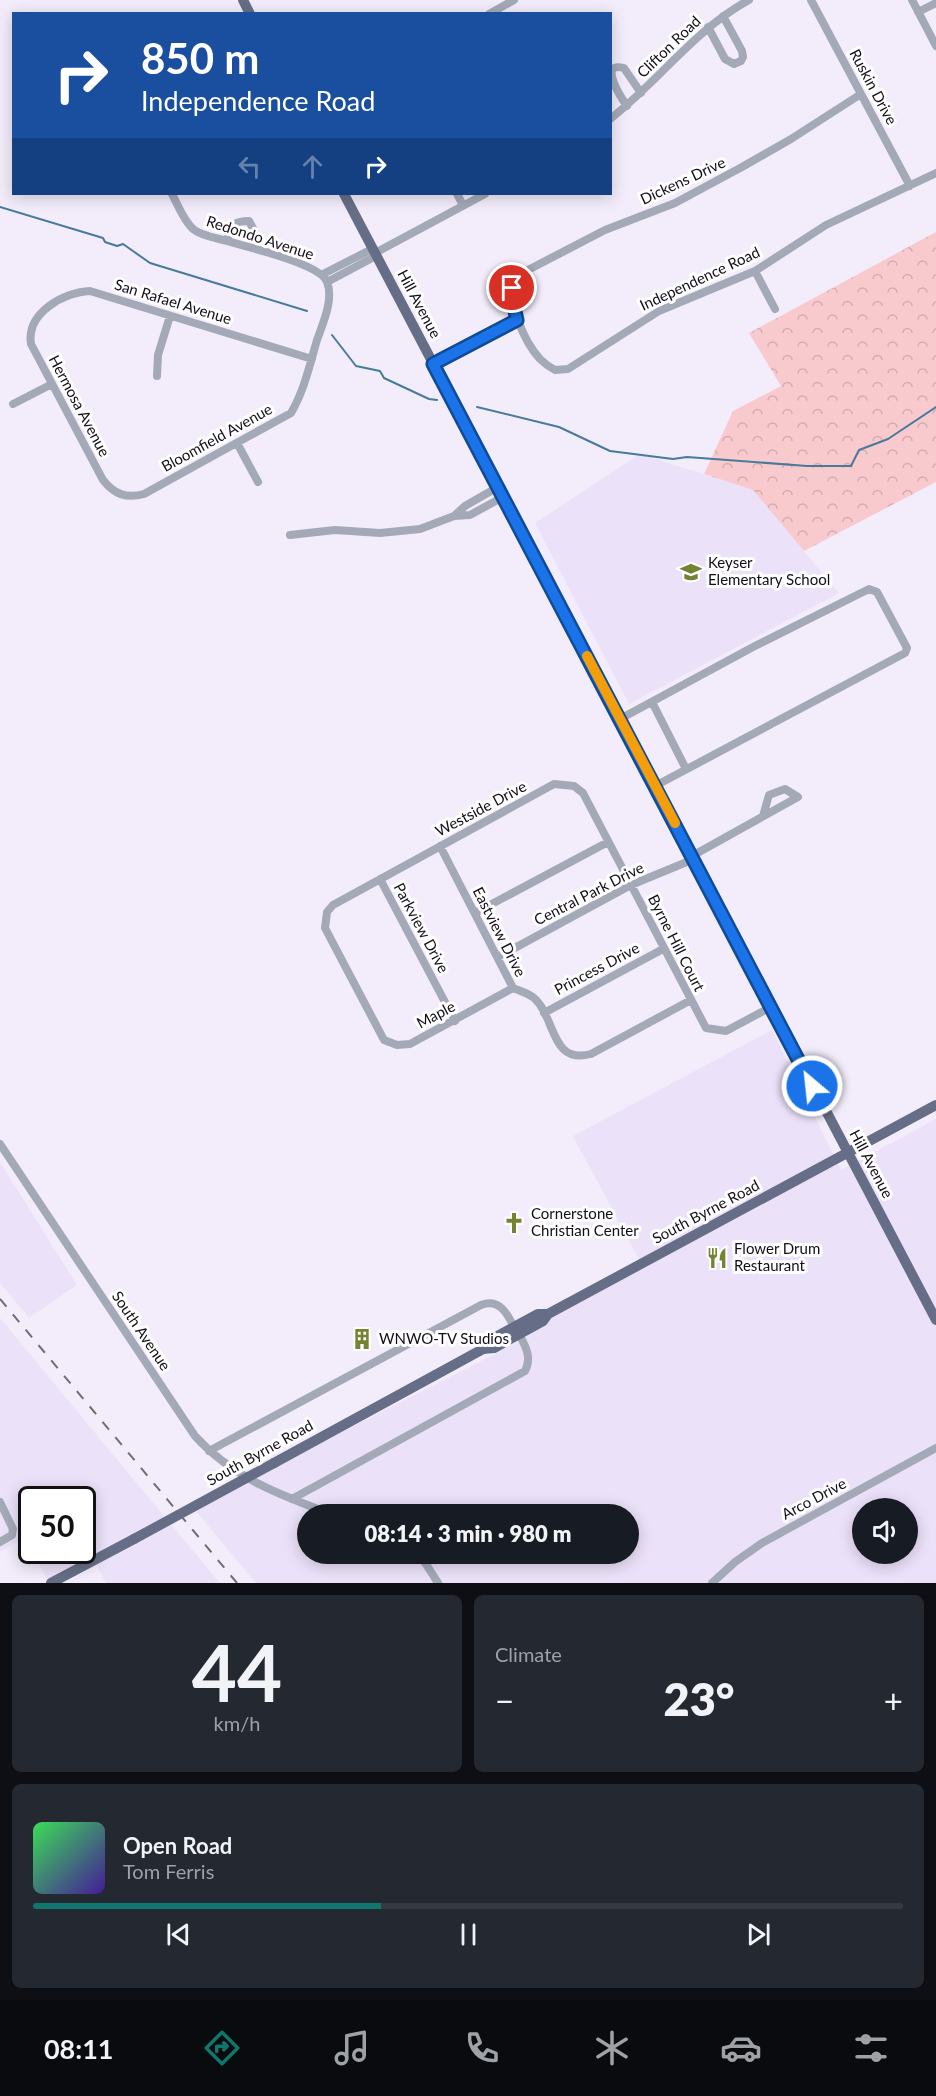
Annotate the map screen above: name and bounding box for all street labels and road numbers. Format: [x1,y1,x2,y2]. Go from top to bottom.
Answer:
street label: Clifton Road [633,12,704,81]
street label: Ruskin Drive [846,46,901,128]
street label: Dickens Drive [637,153,728,208]
street label: Redondo Avenue [204,211,316,263]
street label: Independence Road [637,242,762,314]
street label: Hill Avenue [394,266,445,341]
street label: San Rafael Avenue [113,275,234,327]
street label: Hermosa Avenue [46,352,114,459]
street label: Bloomfield Avenue [158,399,275,475]
street label: Westside Drive [432,777,529,840]
street label: Central Park Drive [531,858,646,928]
street label: Parkview Drive [391,879,453,976]
street label: Eastview Drive [470,884,530,979]
street label: Byrne Hill Court [645,891,709,995]
street label: Princess Drive [551,938,642,998]
street label: Maple [413,997,458,1032]
street label: Hill Avenue [846,1126,897,1201]
street label: South Byrne Road [649,1175,762,1247]
street label: South Avenue [109,1287,175,1374]
street label: South Byrne Road [203,1415,316,1489]
street label: Arco Drive [778,1474,849,1523]

